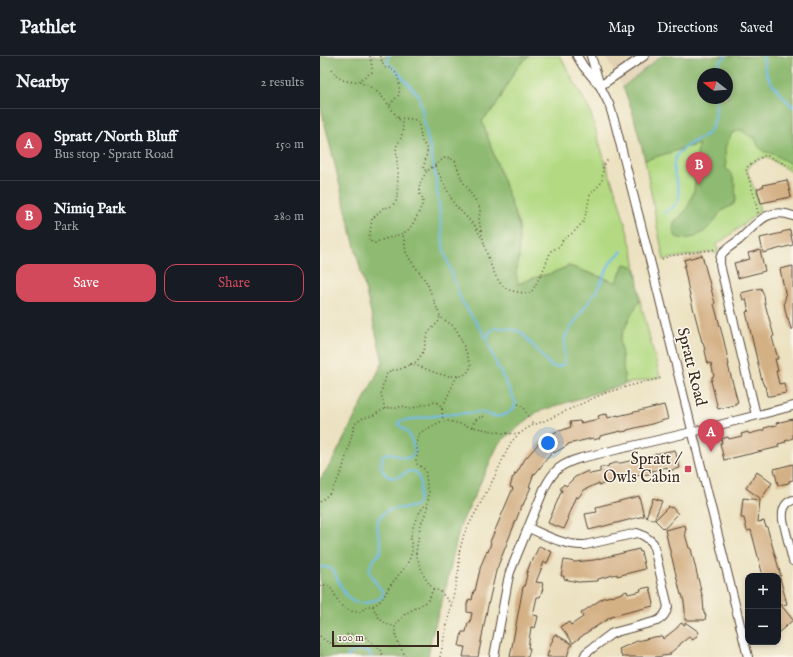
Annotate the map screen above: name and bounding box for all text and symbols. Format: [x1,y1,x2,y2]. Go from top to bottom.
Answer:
text: Pathlet [20,16,76,40]
text: Map [608,19,635,37]
text: Directions [657,19,718,37]
text: Saved [740,19,773,37]
north arrow [697,68,733,104]
text: Nearby [16,72,69,93]
text: 2 results [260,74,304,91]
text: Spratt / North Bluff [54,127,177,146]
text: A [25,136,33,153]
text: 150 m [275,136,304,153]
text: Bus stop · Spratt Road [54,146,174,163]
pin: B [686,152,712,185]
text: Nimiq Park [54,199,126,218]
text: B [25,208,33,225]
text: 280 m [274,208,304,225]
text: Park [54,218,79,235]
button: Save [16,264,156,302]
button: Share [164,264,304,302]
street label: Spratt Road [672,326,711,409]
pin: A [698,419,724,452]
your location [538,433,558,453]
place label: Spratt / Owls Cabin [603,450,683,488]
marker: Spratt / Owls Cabin [683,464,693,474]
map controls [745,573,781,645]
button: + [745,573,781,609]
button: − [745,609,781,645]
scale bar [332,629,439,648]
text: 100 m [338,631,364,645]

